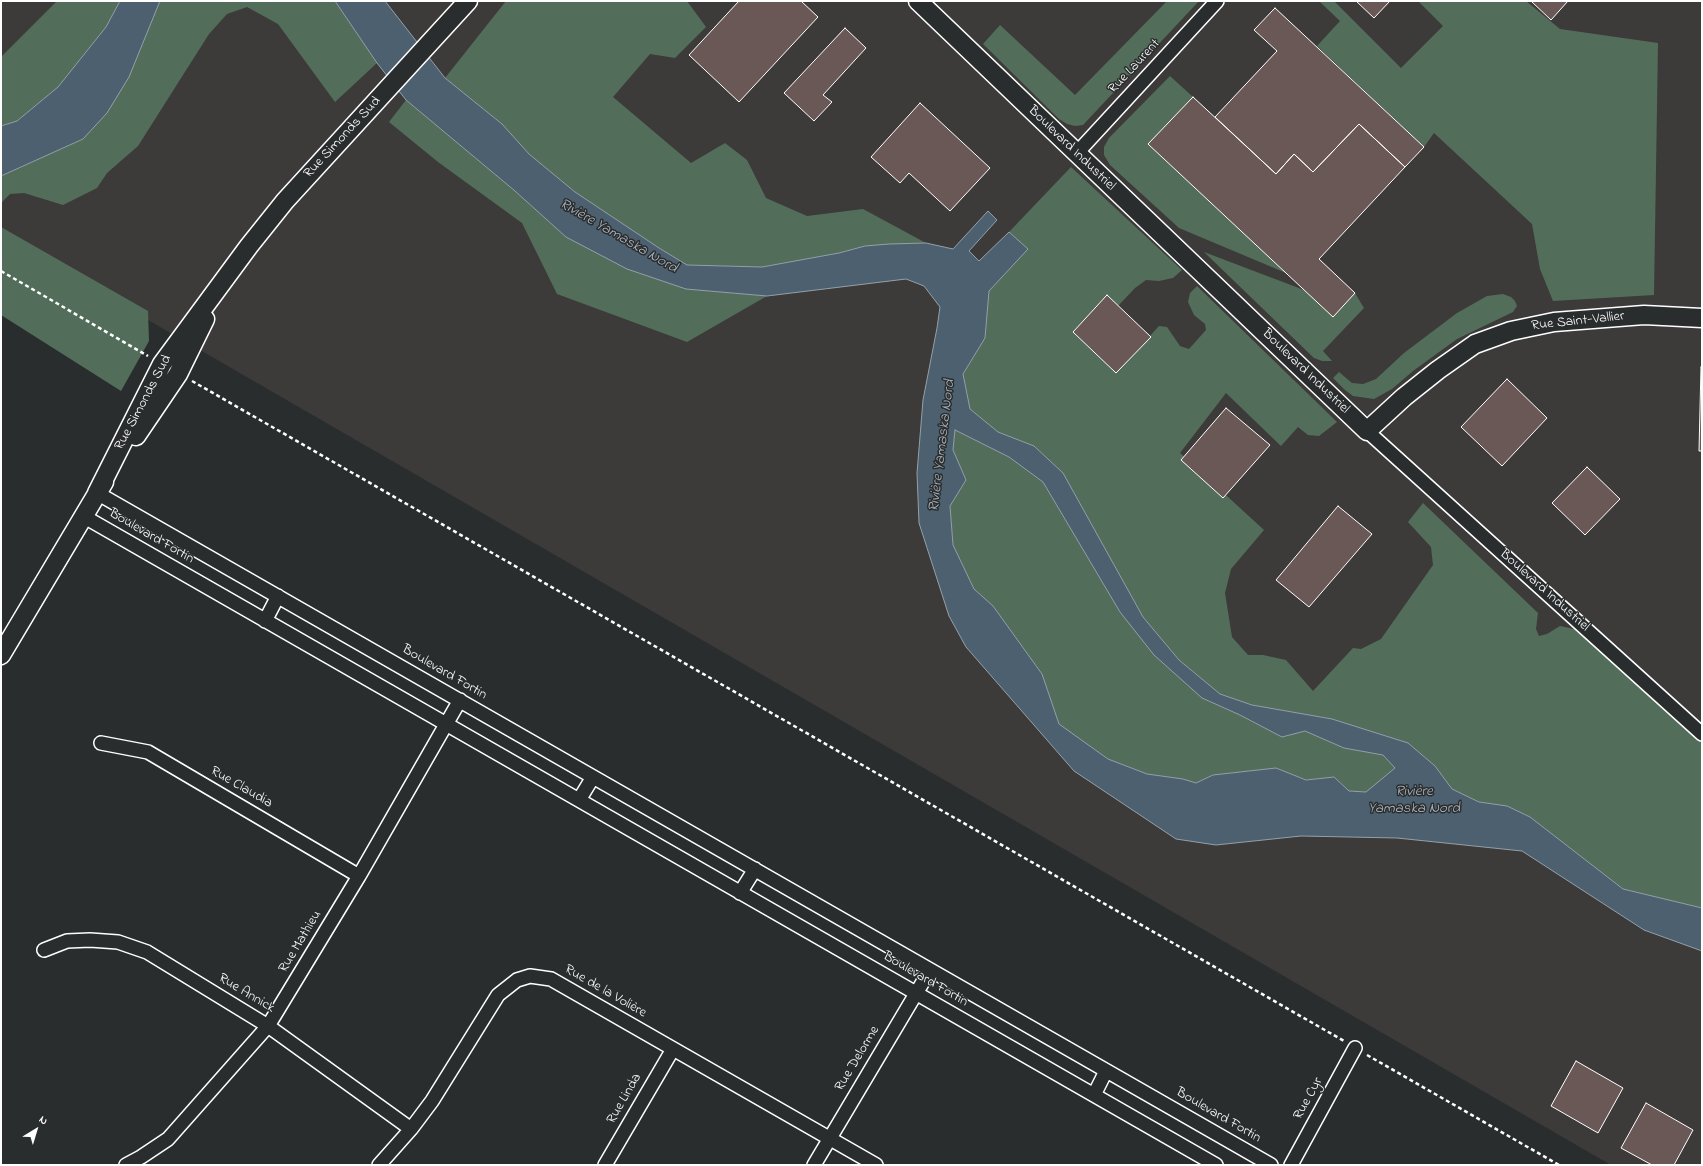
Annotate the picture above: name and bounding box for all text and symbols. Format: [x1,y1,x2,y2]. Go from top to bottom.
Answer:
street label: Rue Laurent [1106,36,1164,98]
street label: Rue Simonds Sud [301,94,385,182]
street label: Boulevard Industriel [1024,103,1118,195]
water label: Rivière Yamaska Nord [556,196,680,278]
street label: Rue Saint-Vallier [1531,309,1625,335]
street label: Boulevard Industriel [1258,326,1352,418]
street label: Rue Simonds Sud [112,353,176,453]
water label: Rivière Yamaska Nord [926,379,960,513]
street label: Boulevard Fortin [105,506,197,568]
street label: Boulevard Industriel [1496,546,1592,636]
street label: Boulevard Fortin [398,642,490,704]
street label: Rue Claudia [207,763,275,813]
water label: Rivière Yamaska Nord [1368,784,1460,819]
street label: Rue Mathieu [276,908,326,976]
street label: Boulevard Fortin [879,949,971,1011]
street label: Rue de la Volière [561,962,649,1022]
street label: Rue Annick [215,971,277,1017]
street label: Rue Delorme [832,1023,884,1095]
street label: Rue Linda [604,1071,646,1127]
street label: Rue Cyr [1291,1075,1327,1123]
street label: Boulevard Fortin [1172,1085,1264,1147]
north arrow [16,1110,56,1150]
text: N [36,1112,51,1129]

